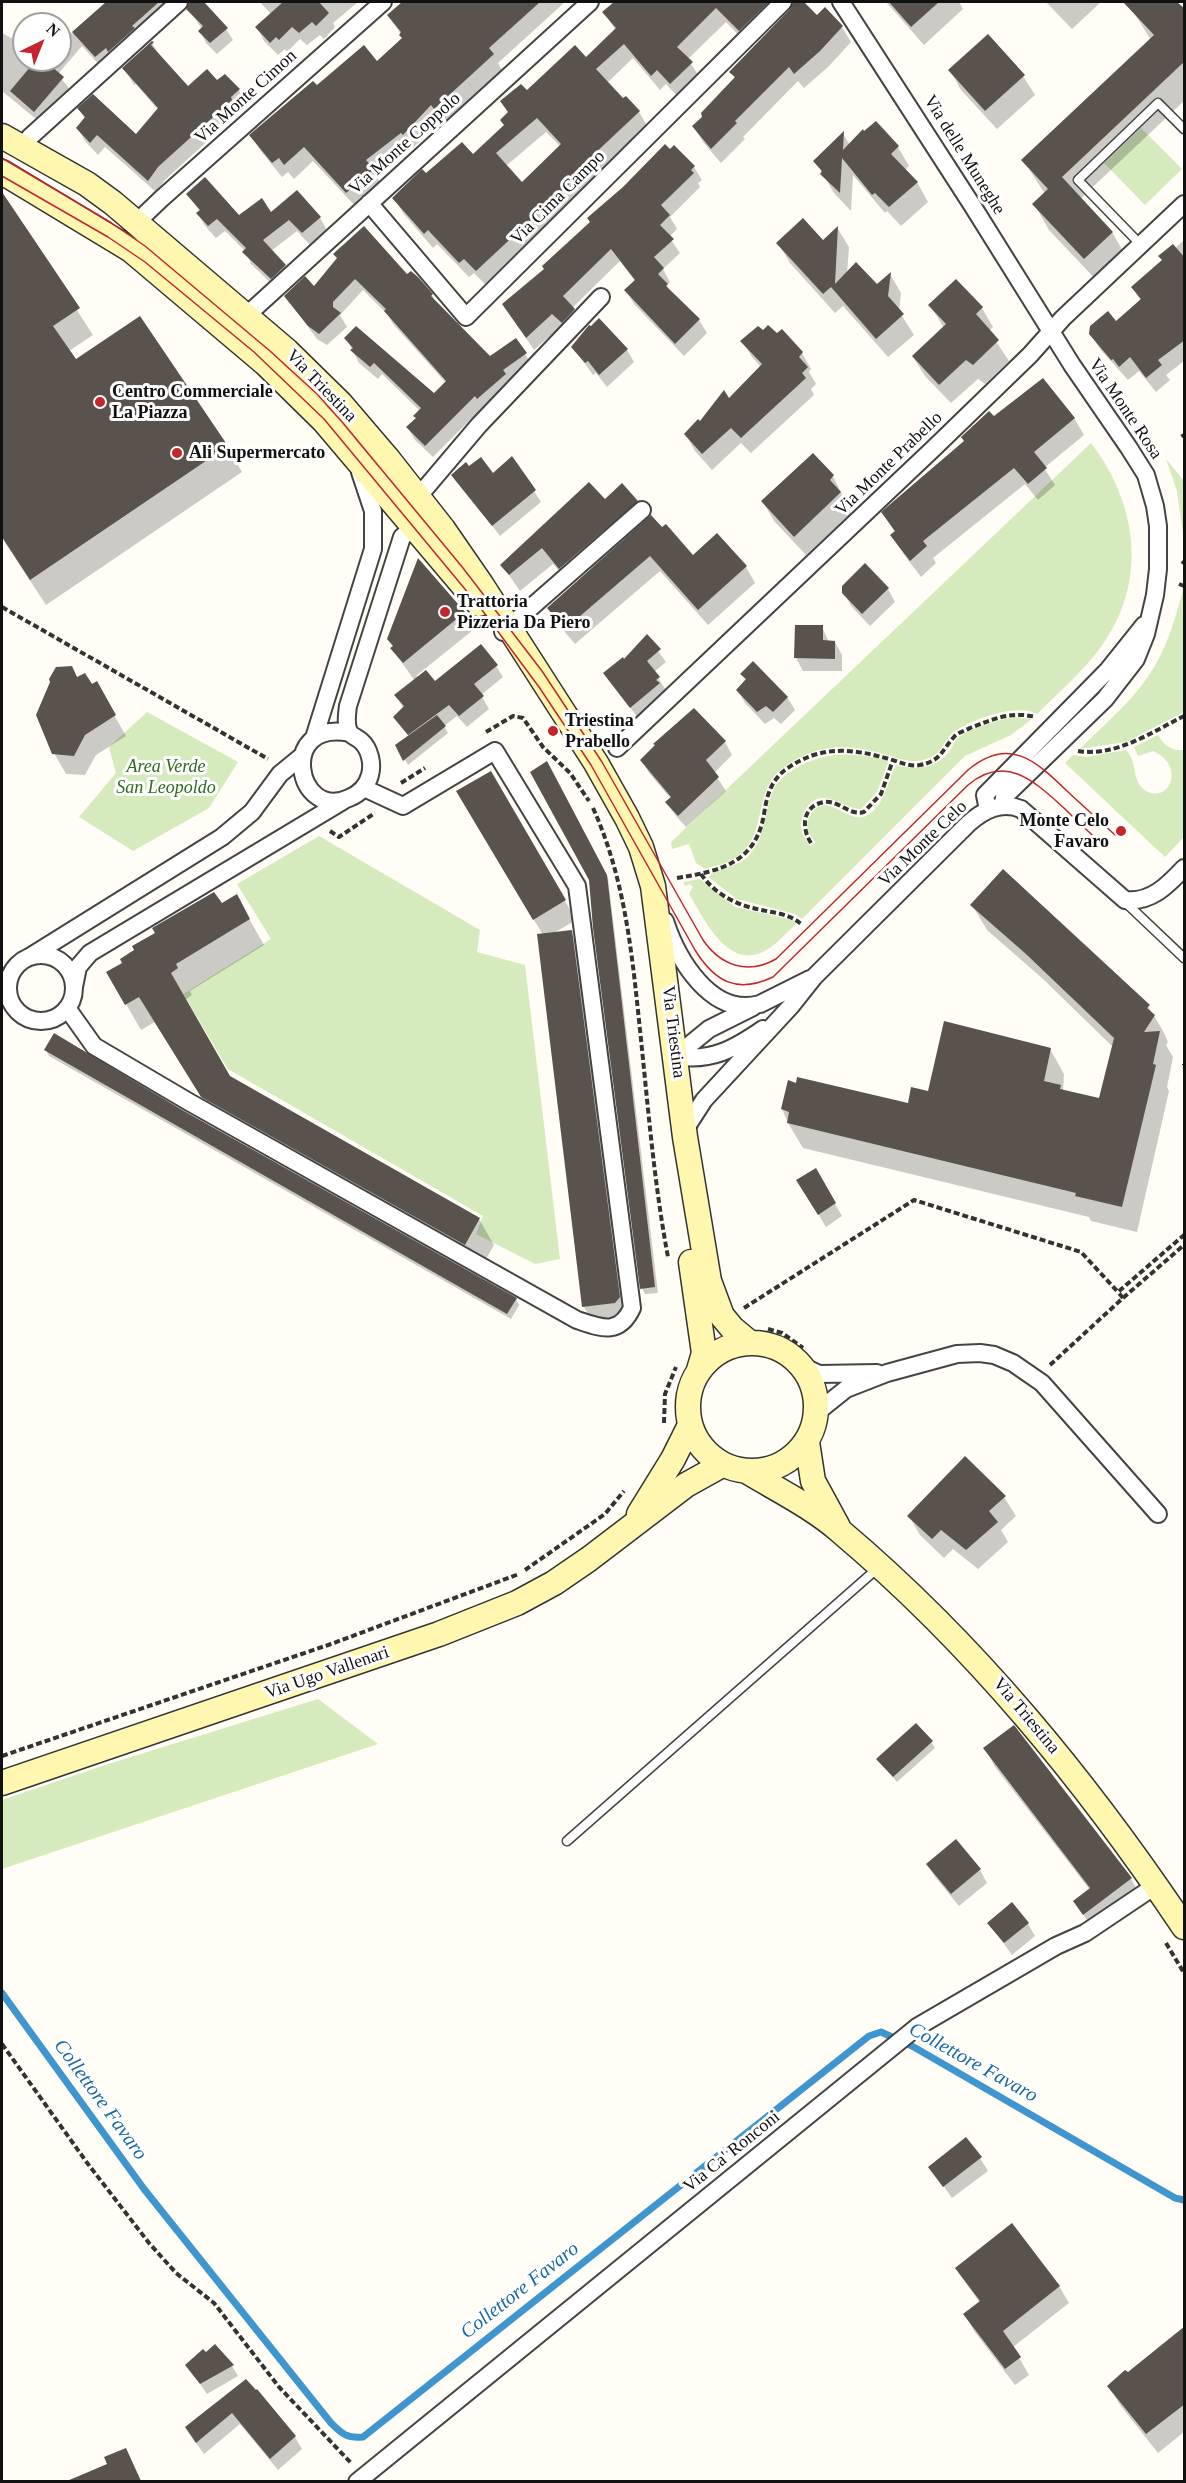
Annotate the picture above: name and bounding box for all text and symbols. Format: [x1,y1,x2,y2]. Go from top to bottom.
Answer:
north arrow [12,12,72,72]
text: N [43,20,63,40]
street label: Via Monte Cimon [191,46,301,148]
street label: Via Monte Coppolo [345,88,465,200]
street label: Via delle Muneghe [919,91,1009,219]
street label: Via Cima Campo [506,146,610,250]
street label: Via Triestina [281,345,361,427]
street label: Via Monte Rosa [1083,355,1167,463]
place label: Centro Commerciale La Piazza [112,381,273,424]
marker: Centro Commerciale La Piazza [93,395,107,409]
street label: Via Monte Prabello [831,407,947,521]
place label: Ali Supermercato [189,442,325,464]
marker: Ali Supermercato [170,446,184,460]
place label: Trattoria Pizzeria Da Piero [457,591,591,634]
marker: Trattoria Pizzeria Da Piero [438,605,452,619]
place label: Triestina Prabello [565,710,634,752]
marker: Triestina Prabello [546,724,560,738]
park label: Area Verde San Leopoldo [116,756,216,798]
street label: Via Monte Celo [874,796,972,892]
place label: Monte Celo Favaro [1020,810,1109,852]
marker: Monte Celo Favaro [1114,824,1128,838]
street label: Via Triestina [657,985,689,1079]
street label: Via Ugo Vallenari [262,1642,392,1704]
street label: Via Triestina [988,1674,1064,1758]
water label: Collettore Favaro [904,2018,1042,2108]
water label: Collettore Favaro [48,2035,152,2165]
street label: Via Ca' Ronconi [679,2106,785,2198]
water label: Collettore Favaro [456,2237,584,2345]

